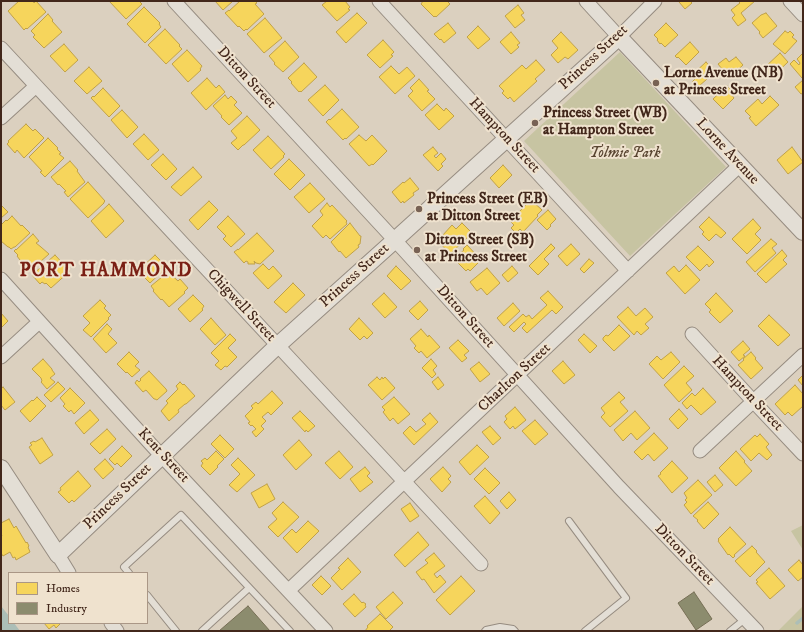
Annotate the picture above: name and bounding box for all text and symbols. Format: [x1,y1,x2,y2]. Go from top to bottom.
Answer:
street label: Princess Street [556,22,632,94]
street label: Ditton Street [213,43,279,113]
place label: Lorne Avenue (NB) at Princess Street [664,65,783,100]
marker: Lorne Avenue (NB) at Princess Street [651,78,661,88]
street label: Hampton Street [465,95,543,177]
place label: Princess Street (WB) at Hampton Street [543,105,667,140]
street label: Lorne Avenue [692,115,762,189]
marker: Princess Street (WB) at Hampton Street [530,118,540,128]
park label: Tolmie Park [590,145,660,163]
place label: Princess Street (EB) at Ditton Street [427,191,548,226]
marker: Princess Street (EB) at Ditton Street [414,204,424,214]
place label: Ditton Street (SB) at Princess Street [425,232,534,267]
street label: Princess Street [317,240,393,312]
marker: Ditton Street (SB) at Princess Street [412,245,422,255]
district label: PORT HAMMOND [19,261,193,283]
street label: Chigwell Street [203,266,279,346]
street label: Ditton Street [432,282,498,352]
street label: Charlton Street [475,340,555,416]
street label: Hampton Street [708,353,786,435]
street label: Kent Street [133,425,193,487]
street label: Princess Street [80,460,156,534]
street label: Ditton Street [650,521,718,589]
legend [8,572,148,624]
text: Homes [46,581,80,596]
text: Industry [46,601,87,616]

